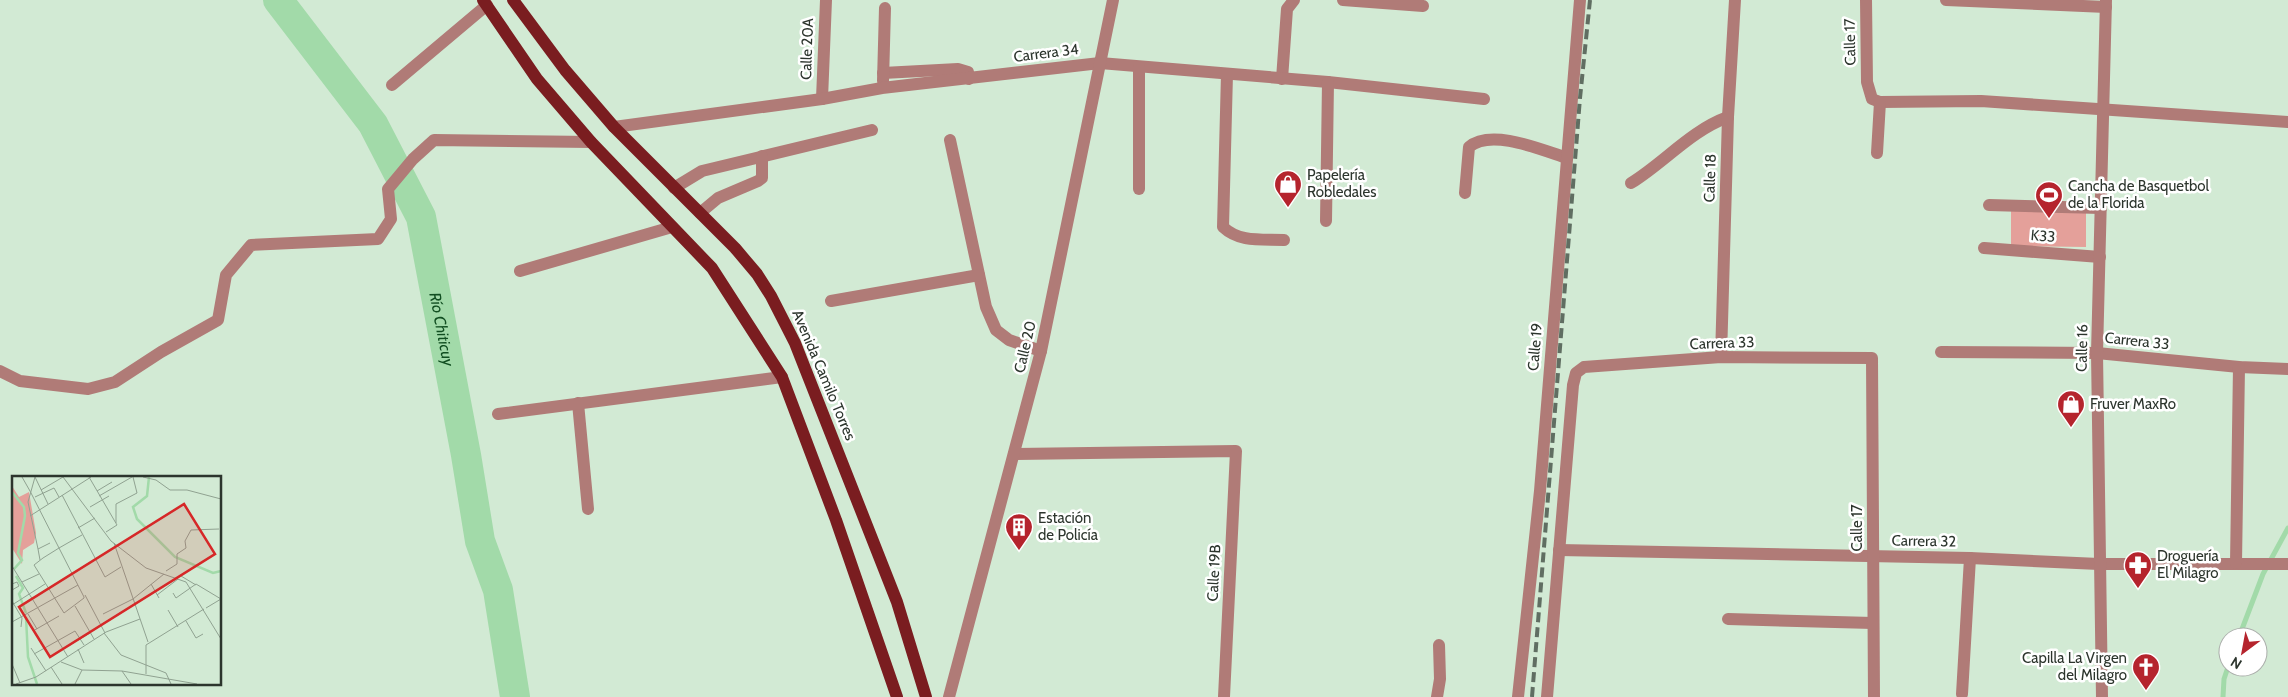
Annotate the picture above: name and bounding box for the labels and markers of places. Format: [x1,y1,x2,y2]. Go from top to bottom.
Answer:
place label: Papelería Robledales [1307,166,1376,201]
shop icon: Papelería Robledales [1273,169,1303,208]
place label: Cancha de Basquetbol de la Florida [2068,177,2210,212]
sports icon: Cancha de Basquetbol de la Florida [2034,180,2064,219]
shop icon: Fruver MaxRo [2056,389,2086,428]
place label: Fruver MaxRo [2090,395,2176,413]
place label: Estación de Policía [1038,509,1099,544]
building icon: Estación de Policía [1004,512,1034,551]
place label: Droguería El Milagro [2157,547,2220,582]
pharmacy icon: Droguería El Milagro [2123,550,2153,589]
place label: Capilla La Virgen del Milagro [2022,649,2127,684]
church icon: Capilla La Virgen del Milagro [2131,652,2161,691]

